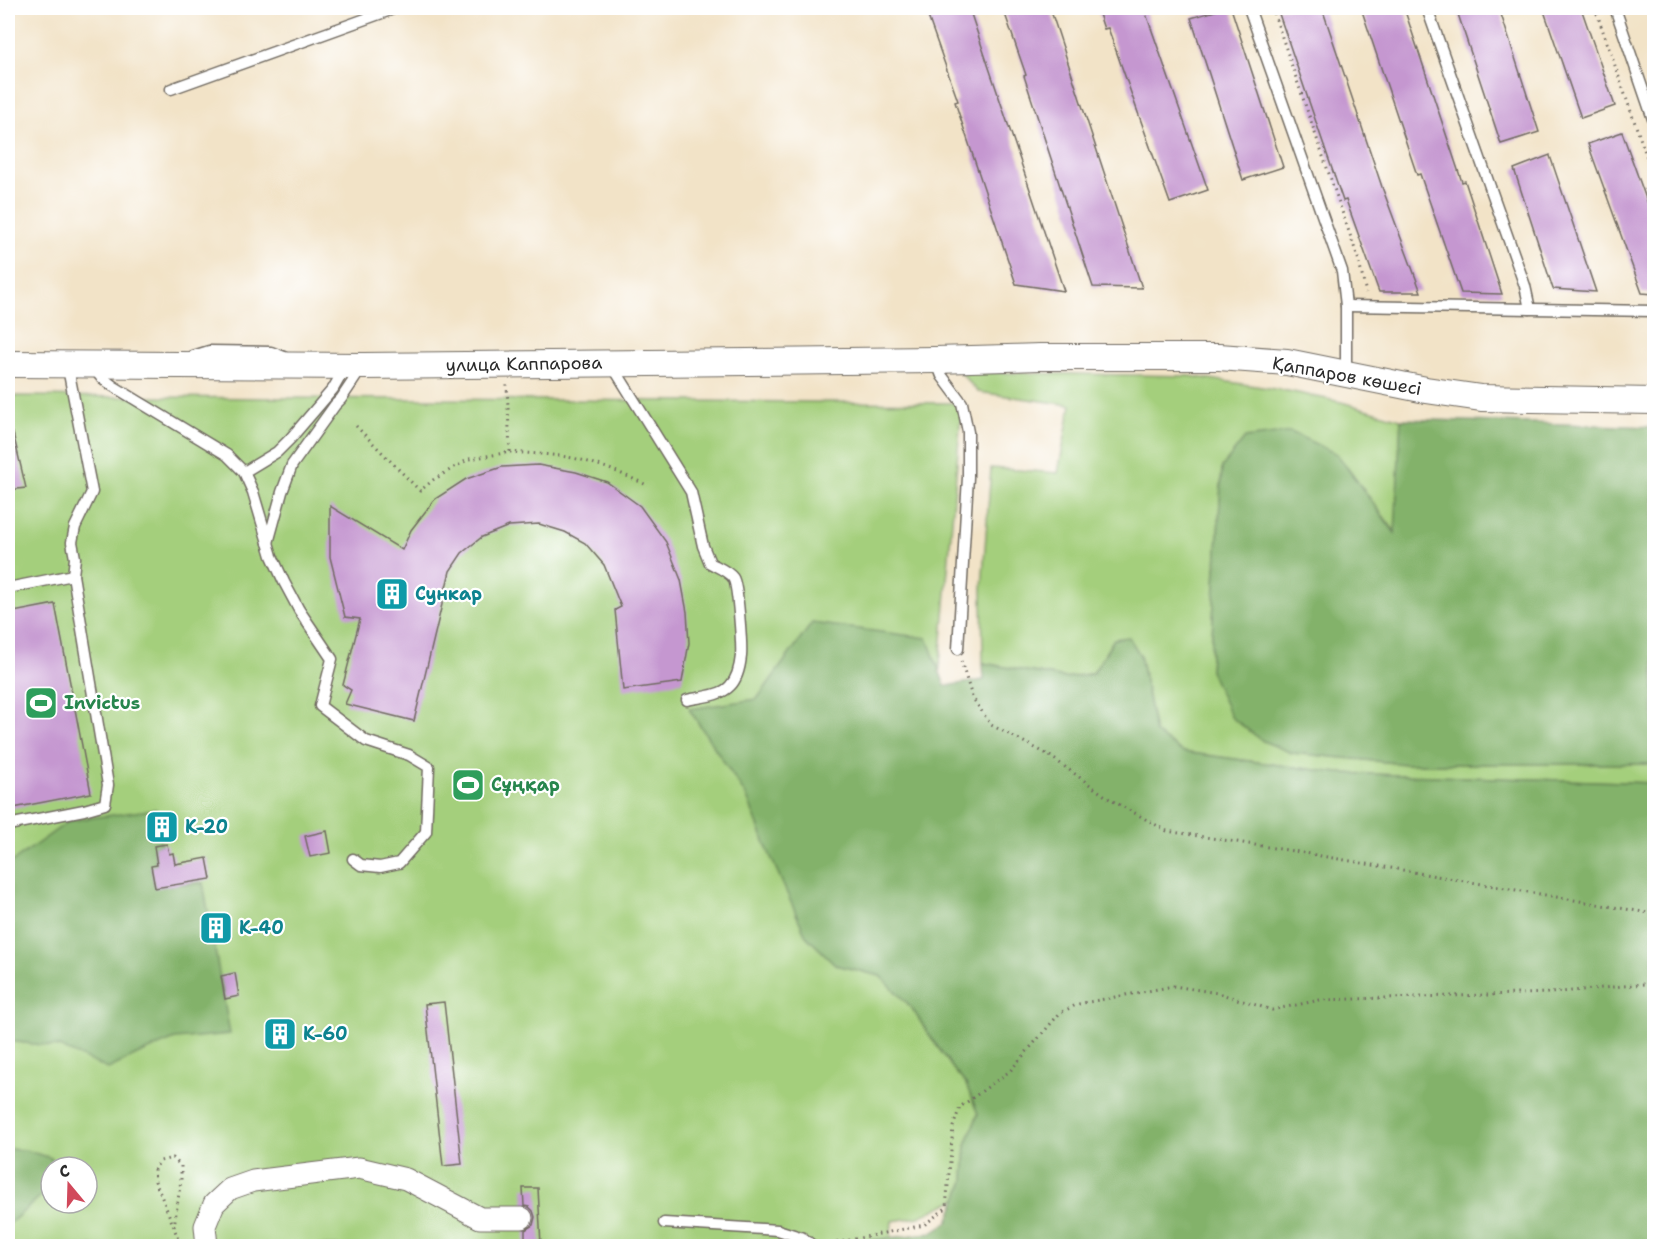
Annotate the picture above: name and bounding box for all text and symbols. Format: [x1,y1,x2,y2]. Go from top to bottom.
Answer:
street label: улица Каппарова [446,351,602,377]
street label: Қаппаров көшесі [1271,351,1423,401]
building icon: Сункар [374,576,410,612]
place label: Сункар [415,582,482,606]
sports icon: Invictus [23,685,59,721]
place label: Invictus [64,691,140,715]
sports icon: Сұңқар [450,767,486,803]
place label: Сұңқар [491,773,560,797]
building icon: K-20 [144,809,180,845]
place label: K-20 [185,815,228,839]
building icon: K-40 [198,910,234,946]
place label: K-40 [239,916,284,940]
building icon: K-60 [262,1016,298,1052]
place label: K-60 [303,1022,348,1046]
north arrow [39,1155,99,1215]
text: С [56,1160,73,1183]

